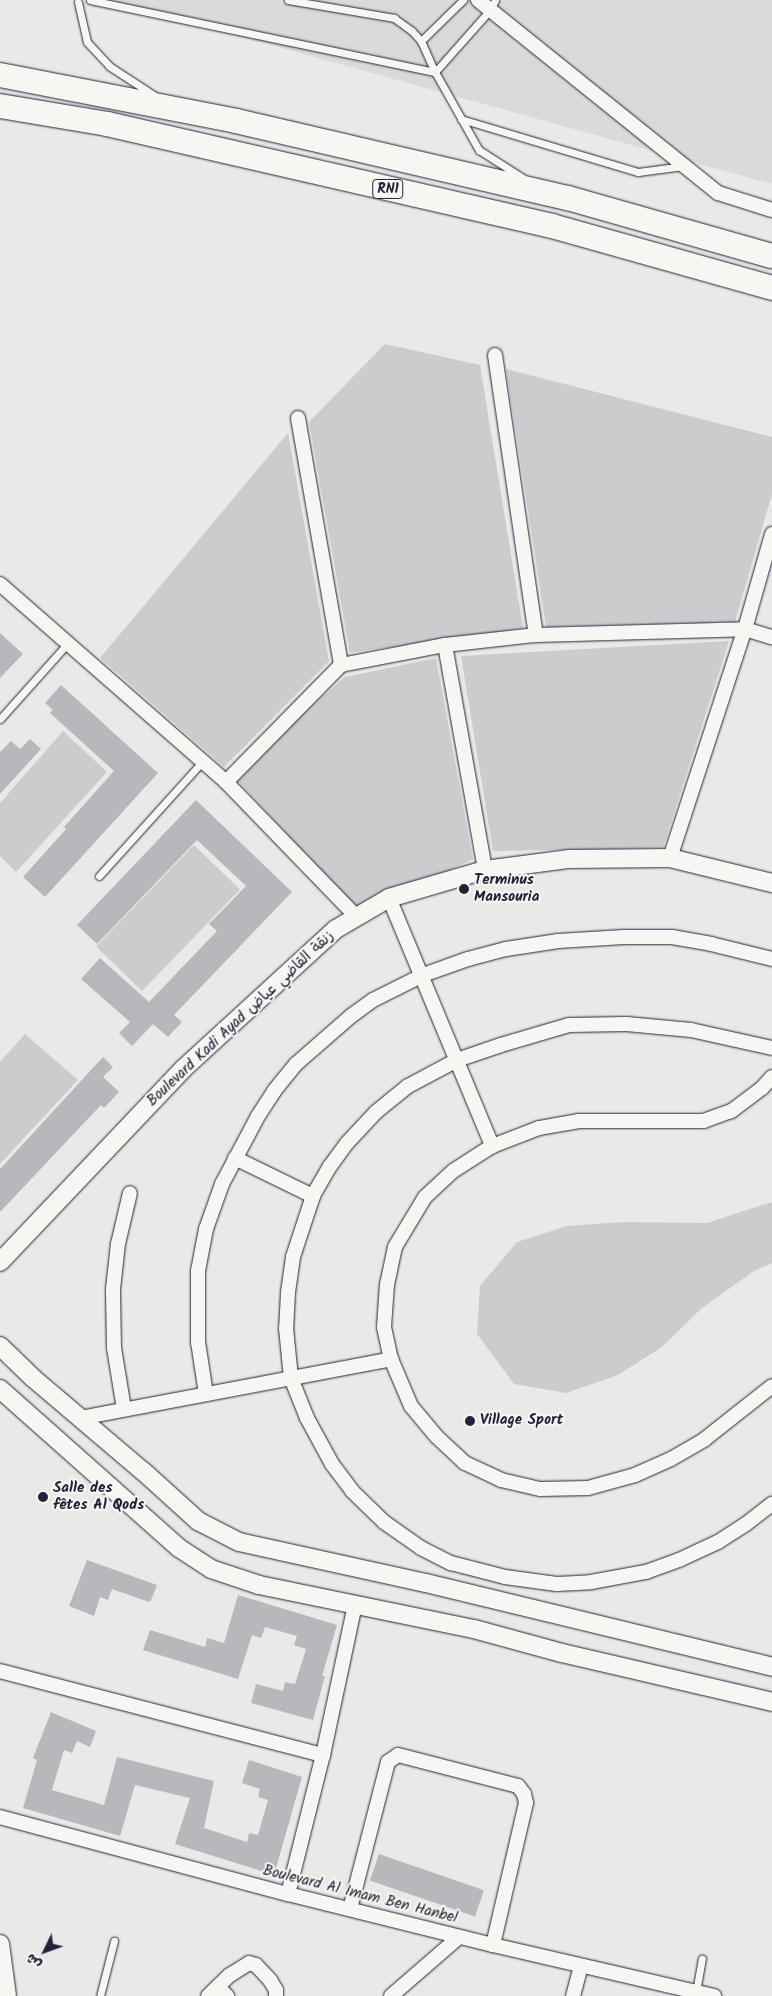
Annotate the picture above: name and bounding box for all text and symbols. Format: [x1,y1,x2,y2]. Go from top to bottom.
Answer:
road number: RN1 [372,178,404,200]
place label: Terminus Mansouria [474,871,539,906]
marker: Terminus Mansouria [458,883,470,895]
street label: Boulevard Kadi Ayad زنقة القاضي عياض [144,927,338,1111]
place label: Village Sport [480,1412,563,1430]
marker: Village Sport [464,1415,476,1427]
place label: Salle des fêtes Al Qods [53,1479,144,1514]
marker: Salle des fêtes Al Qods [37,1491,49,1503]
street label: Boulevard Al Imam Ben Hanbel [261,1862,459,1928]
north arrow [20,1926,70,1976]
text: ش [21,1948,47,1974]

